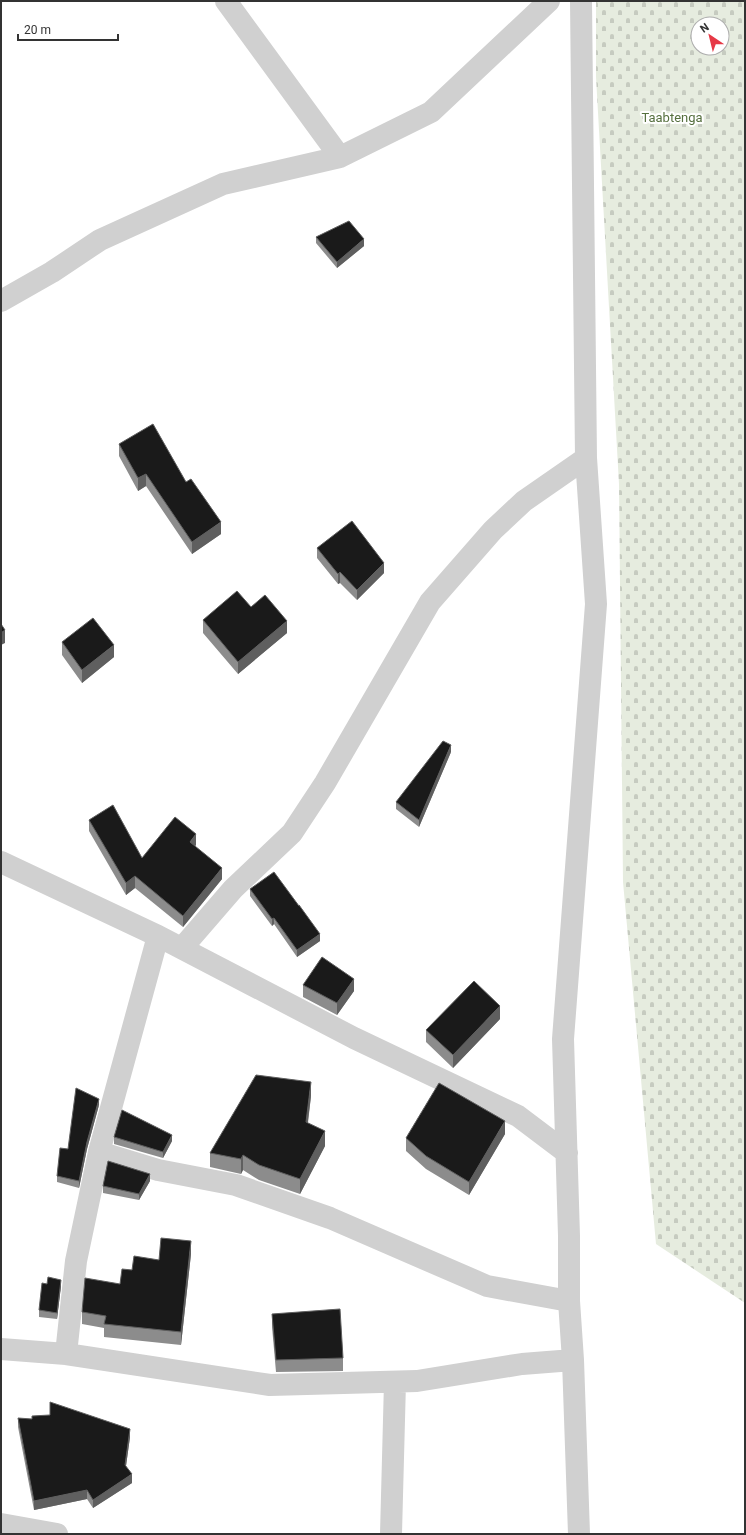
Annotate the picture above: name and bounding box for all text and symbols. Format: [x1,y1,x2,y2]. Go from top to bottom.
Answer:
scale bar [18,16,118,42]
north arrow [690,16,730,56]
text: N [698,21,712,36]
text: 20 m [24,23,51,37]
park label: Taabtenga [641,110,703,125]

